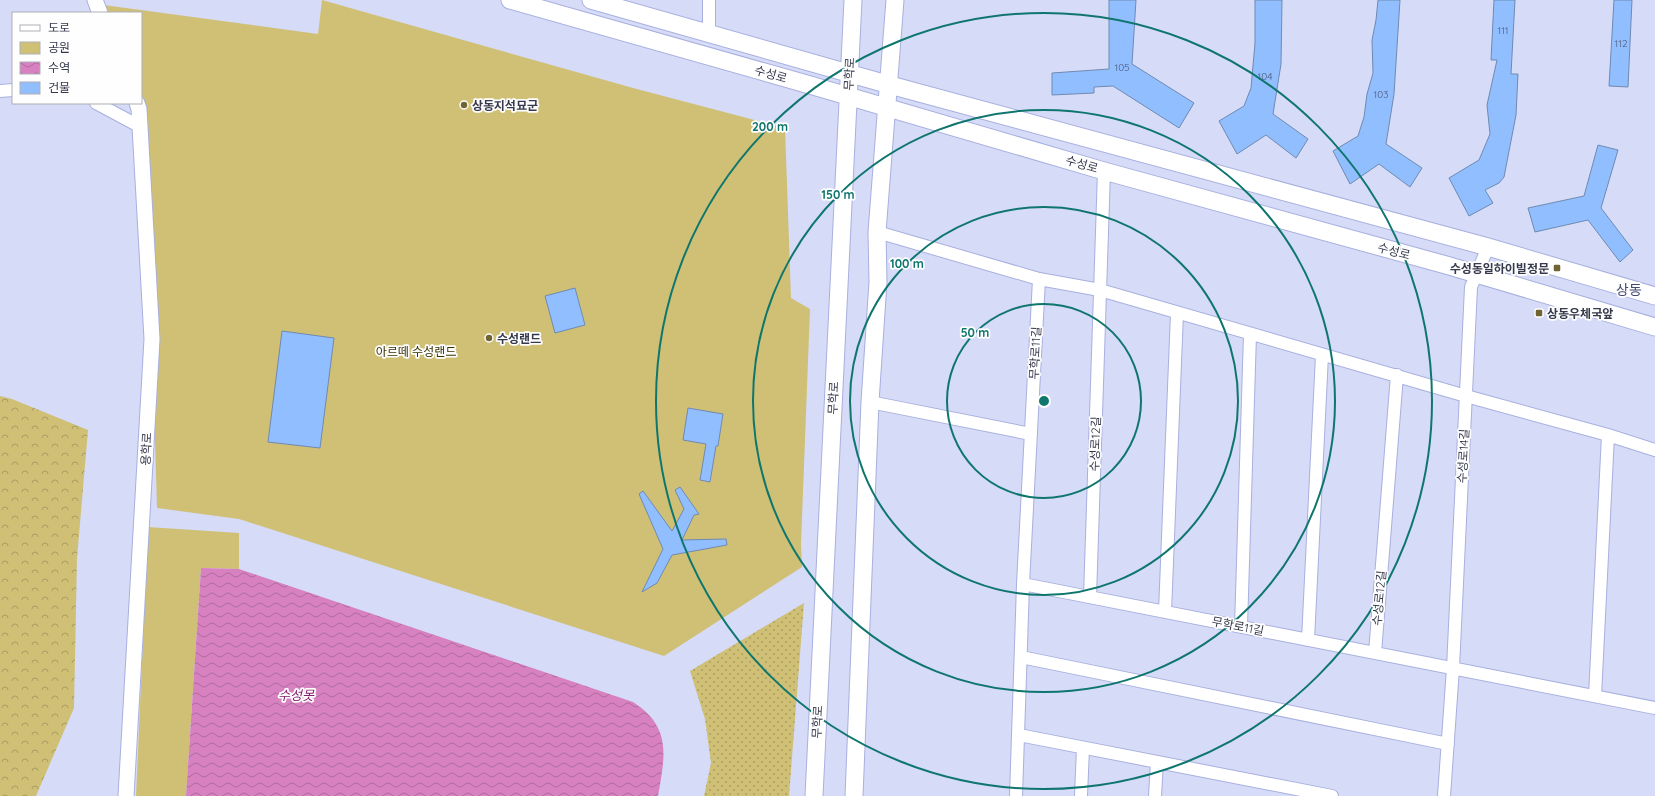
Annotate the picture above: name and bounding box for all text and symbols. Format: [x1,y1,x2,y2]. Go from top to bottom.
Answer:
legend [12,12,142,104]
text: 도로 [48,20,70,35]
house number: 111 [1497,24,1509,37]
house number: 112 [1615,37,1628,50]
text: 공원 [48,40,70,55]
street label: 무학로 [841,57,857,91]
text: 수역 [48,60,70,75]
house number: 105 [1114,61,1130,74]
street label: 수성로 [753,62,789,86]
house number: 104 [1258,70,1272,83]
text: 건물 [48,80,70,95]
house number: 103 [1374,88,1388,101]
place label: 상동지석묘군 [472,98,538,113]
marker: 상동지석묘군 [459,100,469,110]
text: 200 m [752,119,788,134]
street label: 수성로 [1064,152,1100,176]
text: 150 m [821,187,855,202]
street label: 수성로 [1376,239,1412,263]
text: 100 m [890,256,924,271]
place label: 수성동일하이빌정문 [1450,261,1549,276]
marker: 수성동일하이빌정문 [1552,263,1562,273]
district label: 상동 [1616,281,1642,299]
place label: 상동우체국앞 [1547,306,1613,321]
marker: 상동우체국앞 [1534,308,1544,318]
text: 50 m [961,325,989,340]
street label: 무학로11길 [1026,326,1044,380]
place label: 수성랜드 [497,331,541,346]
marker: 수성랜드 [484,333,494,343]
park label: 아르떼 수성랜드 [376,344,456,359]
street label: 무학로 [825,381,841,415]
centre of rings [1037,394,1051,408]
street label: 수성로12길 [1087,416,1103,472]
street label: 수성로14길 [1454,428,1472,484]
street label: 용학로 [138,432,154,466]
street label: 수성로12길 [1369,570,1389,626]
street label: 무학로11길 [1211,614,1265,638]
water label: 수성못 [278,687,315,703]
street label: 무학로 [809,705,825,739]

